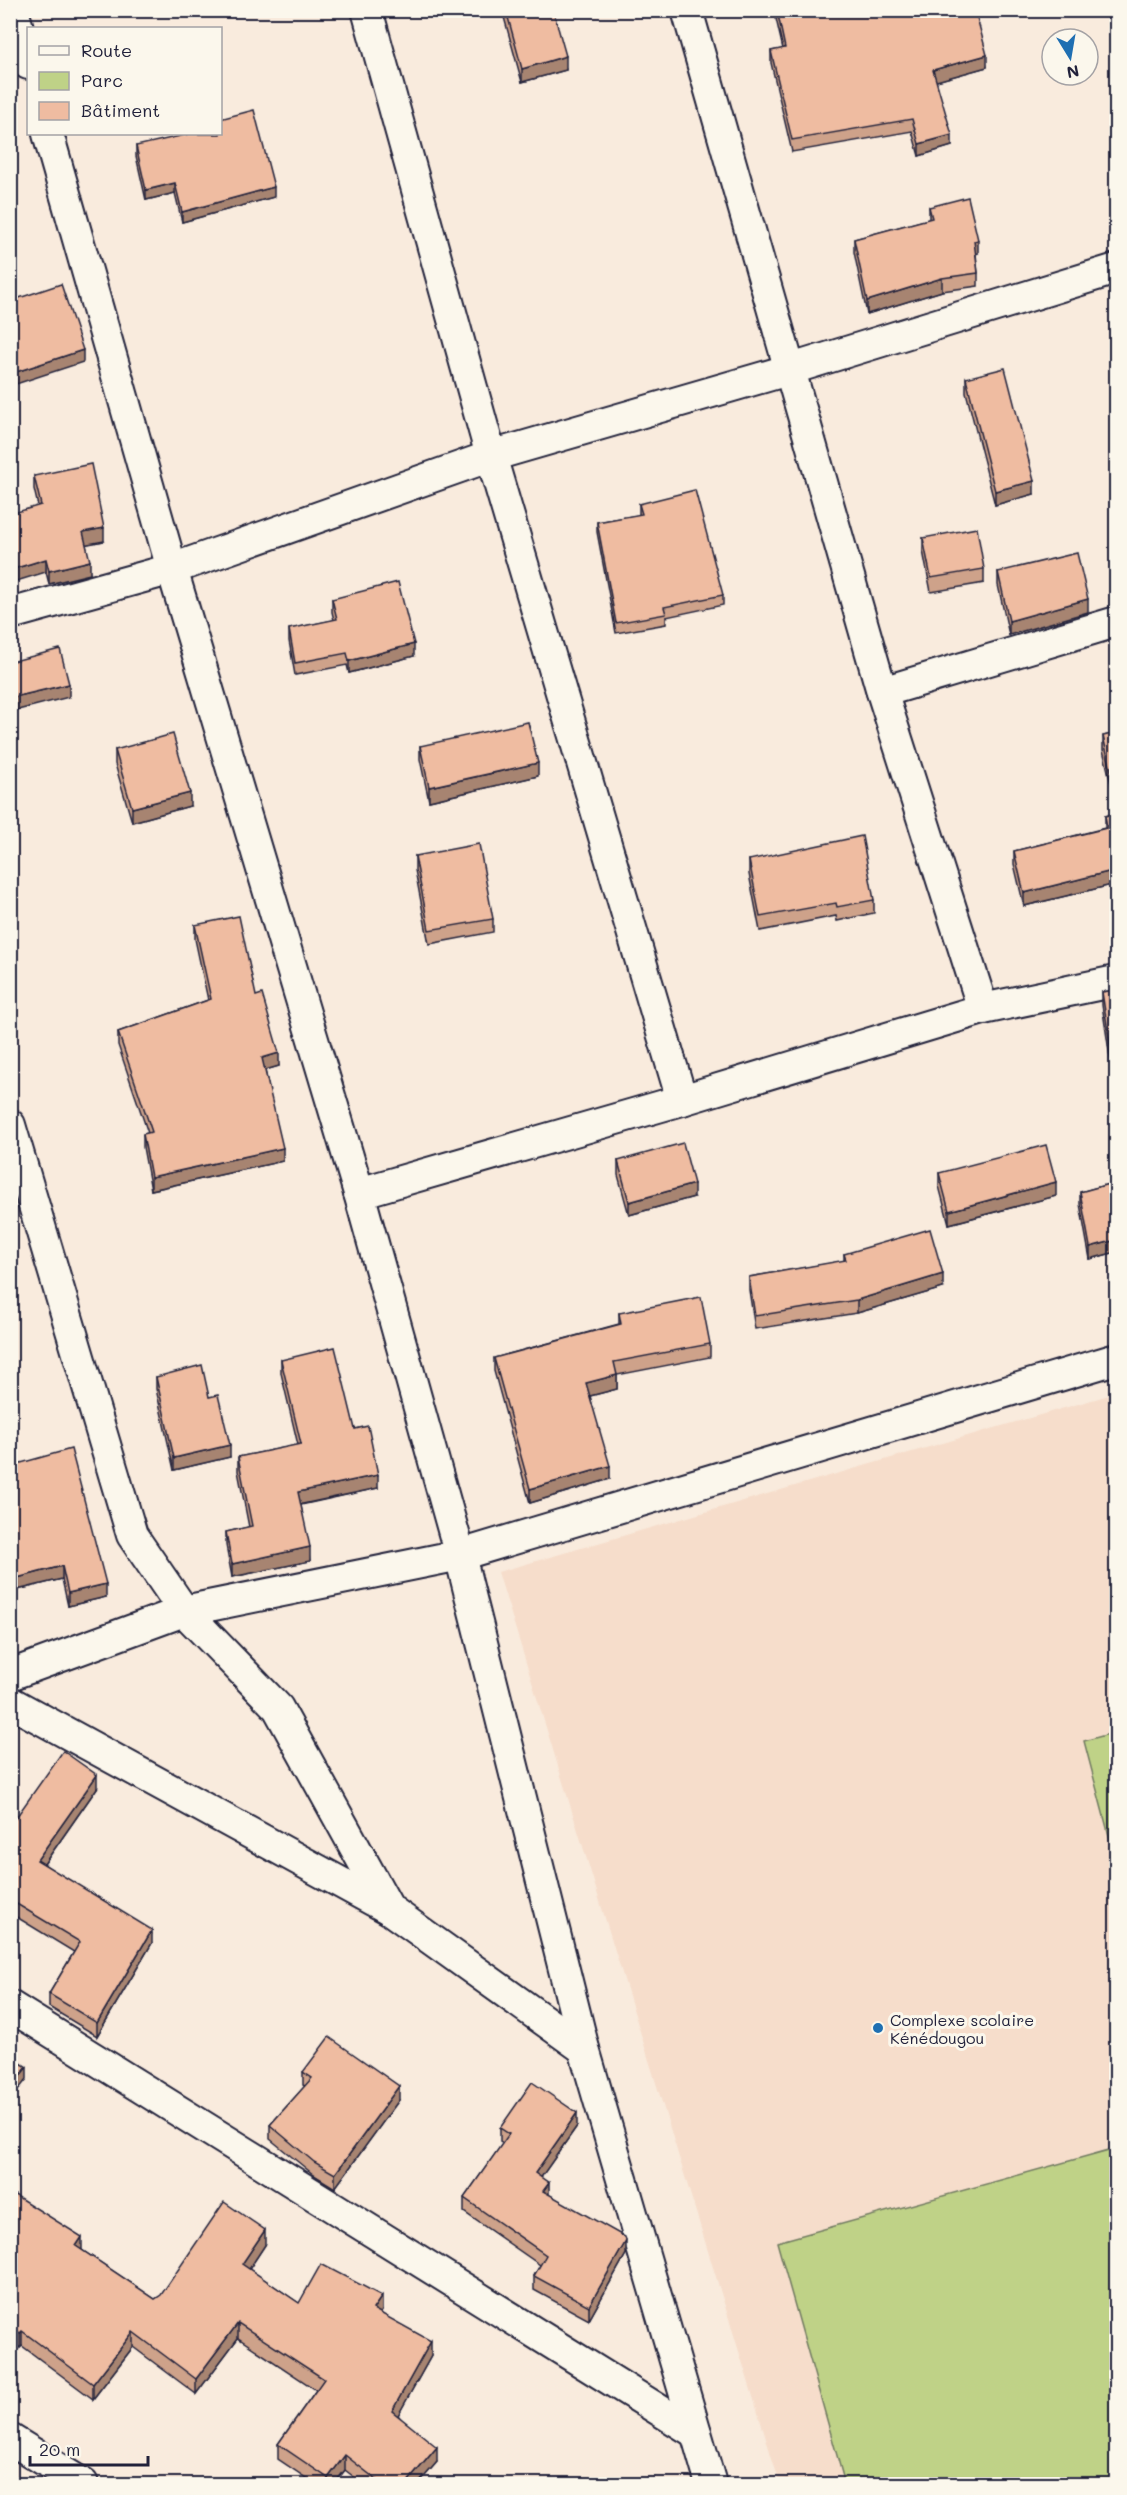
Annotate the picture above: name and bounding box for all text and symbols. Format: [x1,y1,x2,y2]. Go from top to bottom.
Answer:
legend [27,27,222,135]
north arrow [1040,27,1100,87]
text: Route [81,38,132,62]
text: N [1065,61,1081,84]
text: Parc [81,68,123,92]
text: Bâtiment [81,98,160,122]
place label: Complexe scolaire Kénédougou [890,2009,1034,2048]
marker: Complexe scolaire Kénédougou [871,2021,885,2035]
scale bar [30,2429,148,2467]
text: 20 m [39,2437,80,2461]

